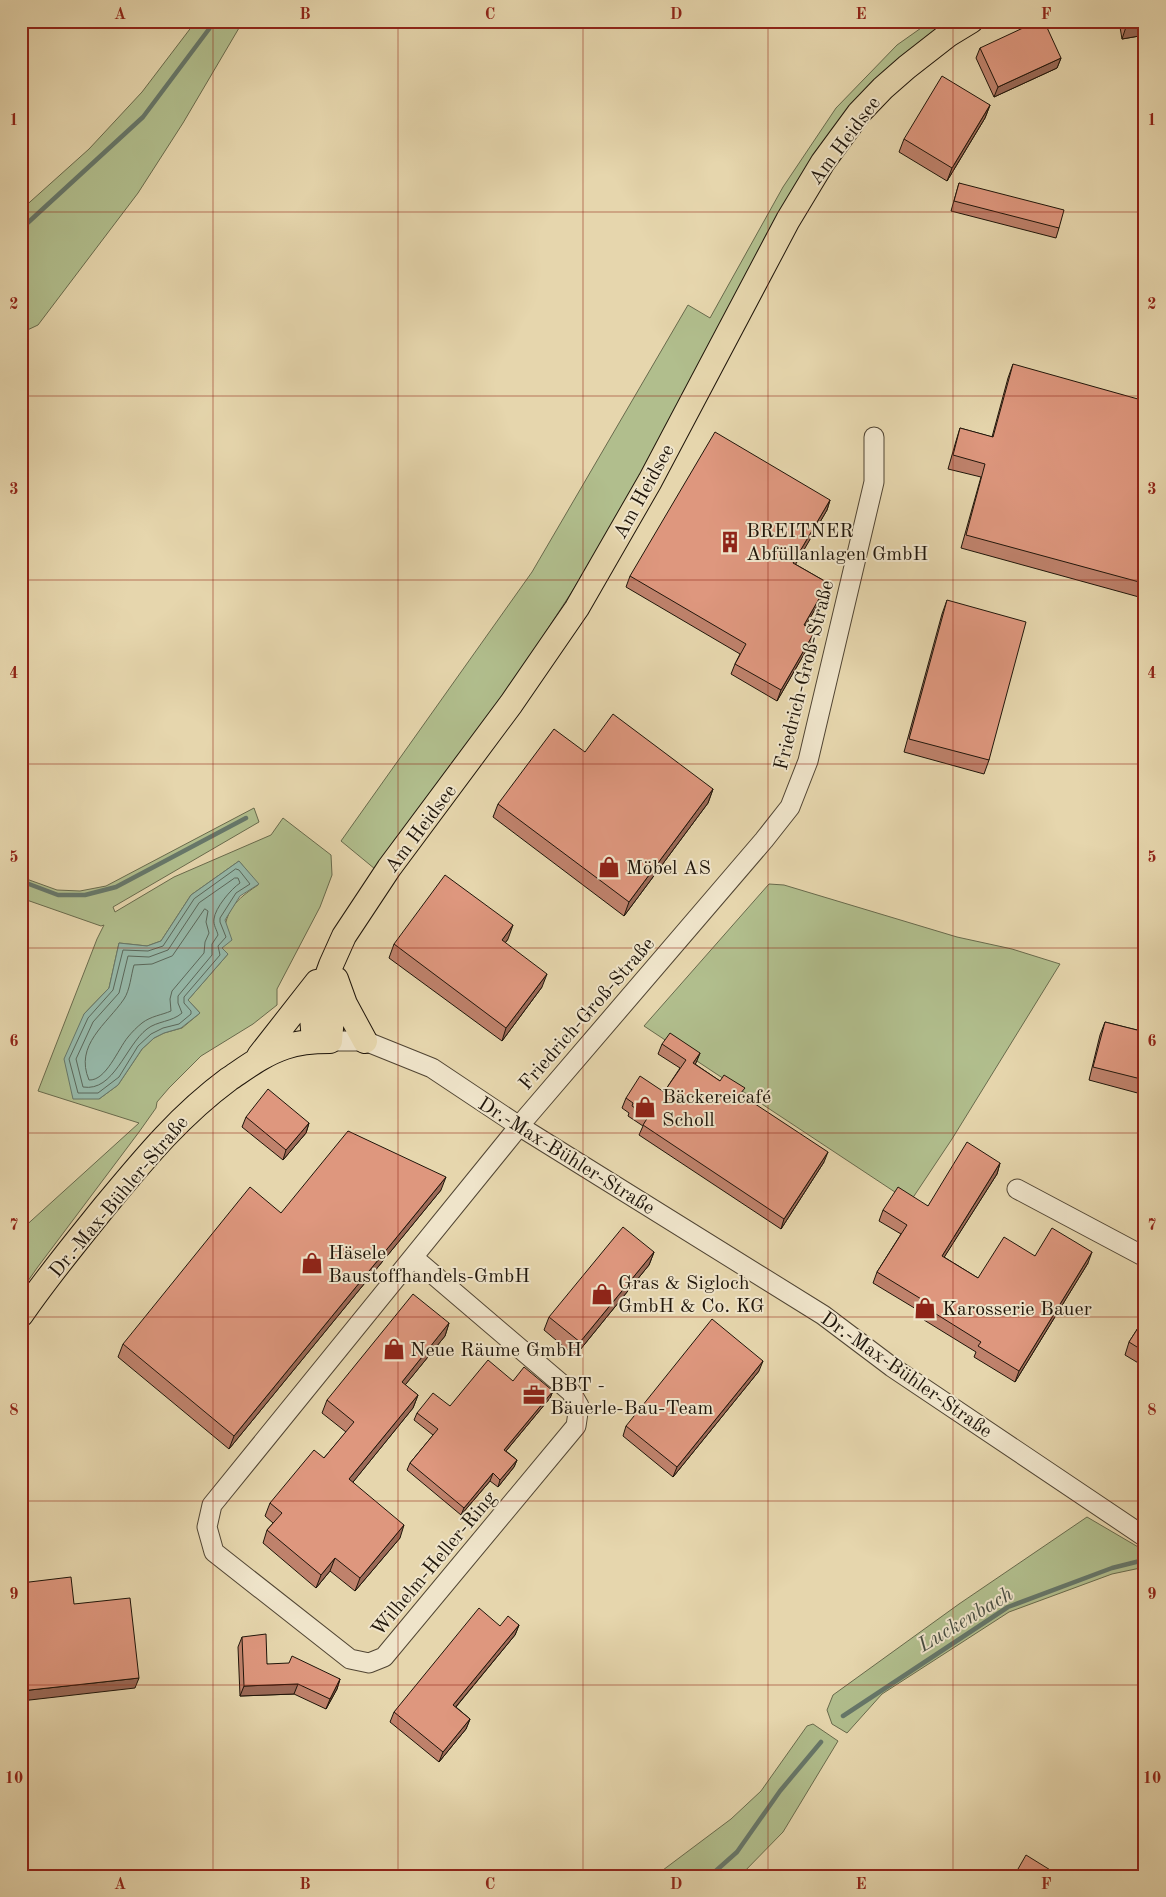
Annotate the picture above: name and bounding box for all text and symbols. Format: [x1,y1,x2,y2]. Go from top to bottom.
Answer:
text: A [114,7,126,23]
text: B [299,7,311,23]
text: C [485,7,495,23]
text: D [670,7,682,23]
text: E [855,7,867,23]
text: F [1041,7,1052,23]
street label: Am Heidsee [806,93,885,189]
text: 1 [9,113,19,129]
text: 1 [1147,113,1157,129]
text: 2 [9,297,19,313]
text: 2 [1147,297,1157,313]
street label: Am Heidsee [611,441,679,543]
text: 3 [9,482,19,498]
text: 3 [1147,482,1157,498]
place label: BREITNER Abfüllanlagen GmbH [746,522,928,565]
building icon: BREITNER Abfüllanlagen GmbH [717,529,743,555]
street label: Friedrich-Groß-Straße [772,578,838,773]
text: 4 [9,666,19,682]
text: 4 [1147,666,1157,682]
street label: Am Heidsee [382,781,461,877]
text: 5 [9,850,19,866]
text: 5 [1147,850,1157,866]
shop icon: Möbel AS [596,854,622,880]
place label: Möbel AS [626,859,711,879]
street label: Friedrich-Groß-Straße [516,934,659,1094]
text: 6 [9,1034,19,1050]
text: 6 [1147,1034,1157,1050]
place label: Bäckereicafé Scholl [662,1088,771,1131]
street label: Dr.-Max-Bühler-Straße [474,1094,658,1219]
shop icon: Bäckereicafé Scholl [632,1094,658,1120]
street label: Dr.-Max-Bühler-Straße [46,1113,193,1282]
text: 7 [9,1218,19,1234]
text: 7 [1147,1218,1157,1234]
place label: Häsele Baustoffhandels-GmbH [328,1244,530,1287]
shop icon: Häsele Baustoffhandels-GmbH [299,1250,325,1276]
place label: Gras & Sigloch GmbH & Co. KG [618,1274,764,1317]
shop icon: Gras & Sigloch GmbH & Co. KG [589,1281,615,1307]
shop icon: Karosserie Bauer [912,1295,938,1321]
place label: Karosserie Bauer [942,1300,1092,1320]
street label: Dr.-Max-Bühler-Straße [817,1309,995,1442]
shop icon: Neue Räume GmbH [381,1336,407,1362]
place label: Neue Räume GmbH [410,1341,582,1361]
place label: BBT - Bäuerle-Bau-Team [550,1376,714,1419]
office icon: BBT - Bäuerle-Bau-Team [521,1382,547,1408]
text: 8 [9,1403,19,1419]
text: 8 [1147,1403,1157,1419]
street label: Wilhelm-Heller-Ring [368,1488,501,1640]
water label: Luckenbach [914,1584,1017,1657]
text: 9 [9,1587,19,1603]
text: 9 [1147,1587,1157,1603]
text: 10 [5,1771,23,1787]
text: 10 [1143,1771,1161,1787]
text: A [114,1877,126,1893]
text: B [299,1877,311,1893]
text: C [485,1877,495,1893]
text: D [670,1877,682,1893]
text: E [855,1877,867,1893]
text: F [1041,1877,1052,1893]

